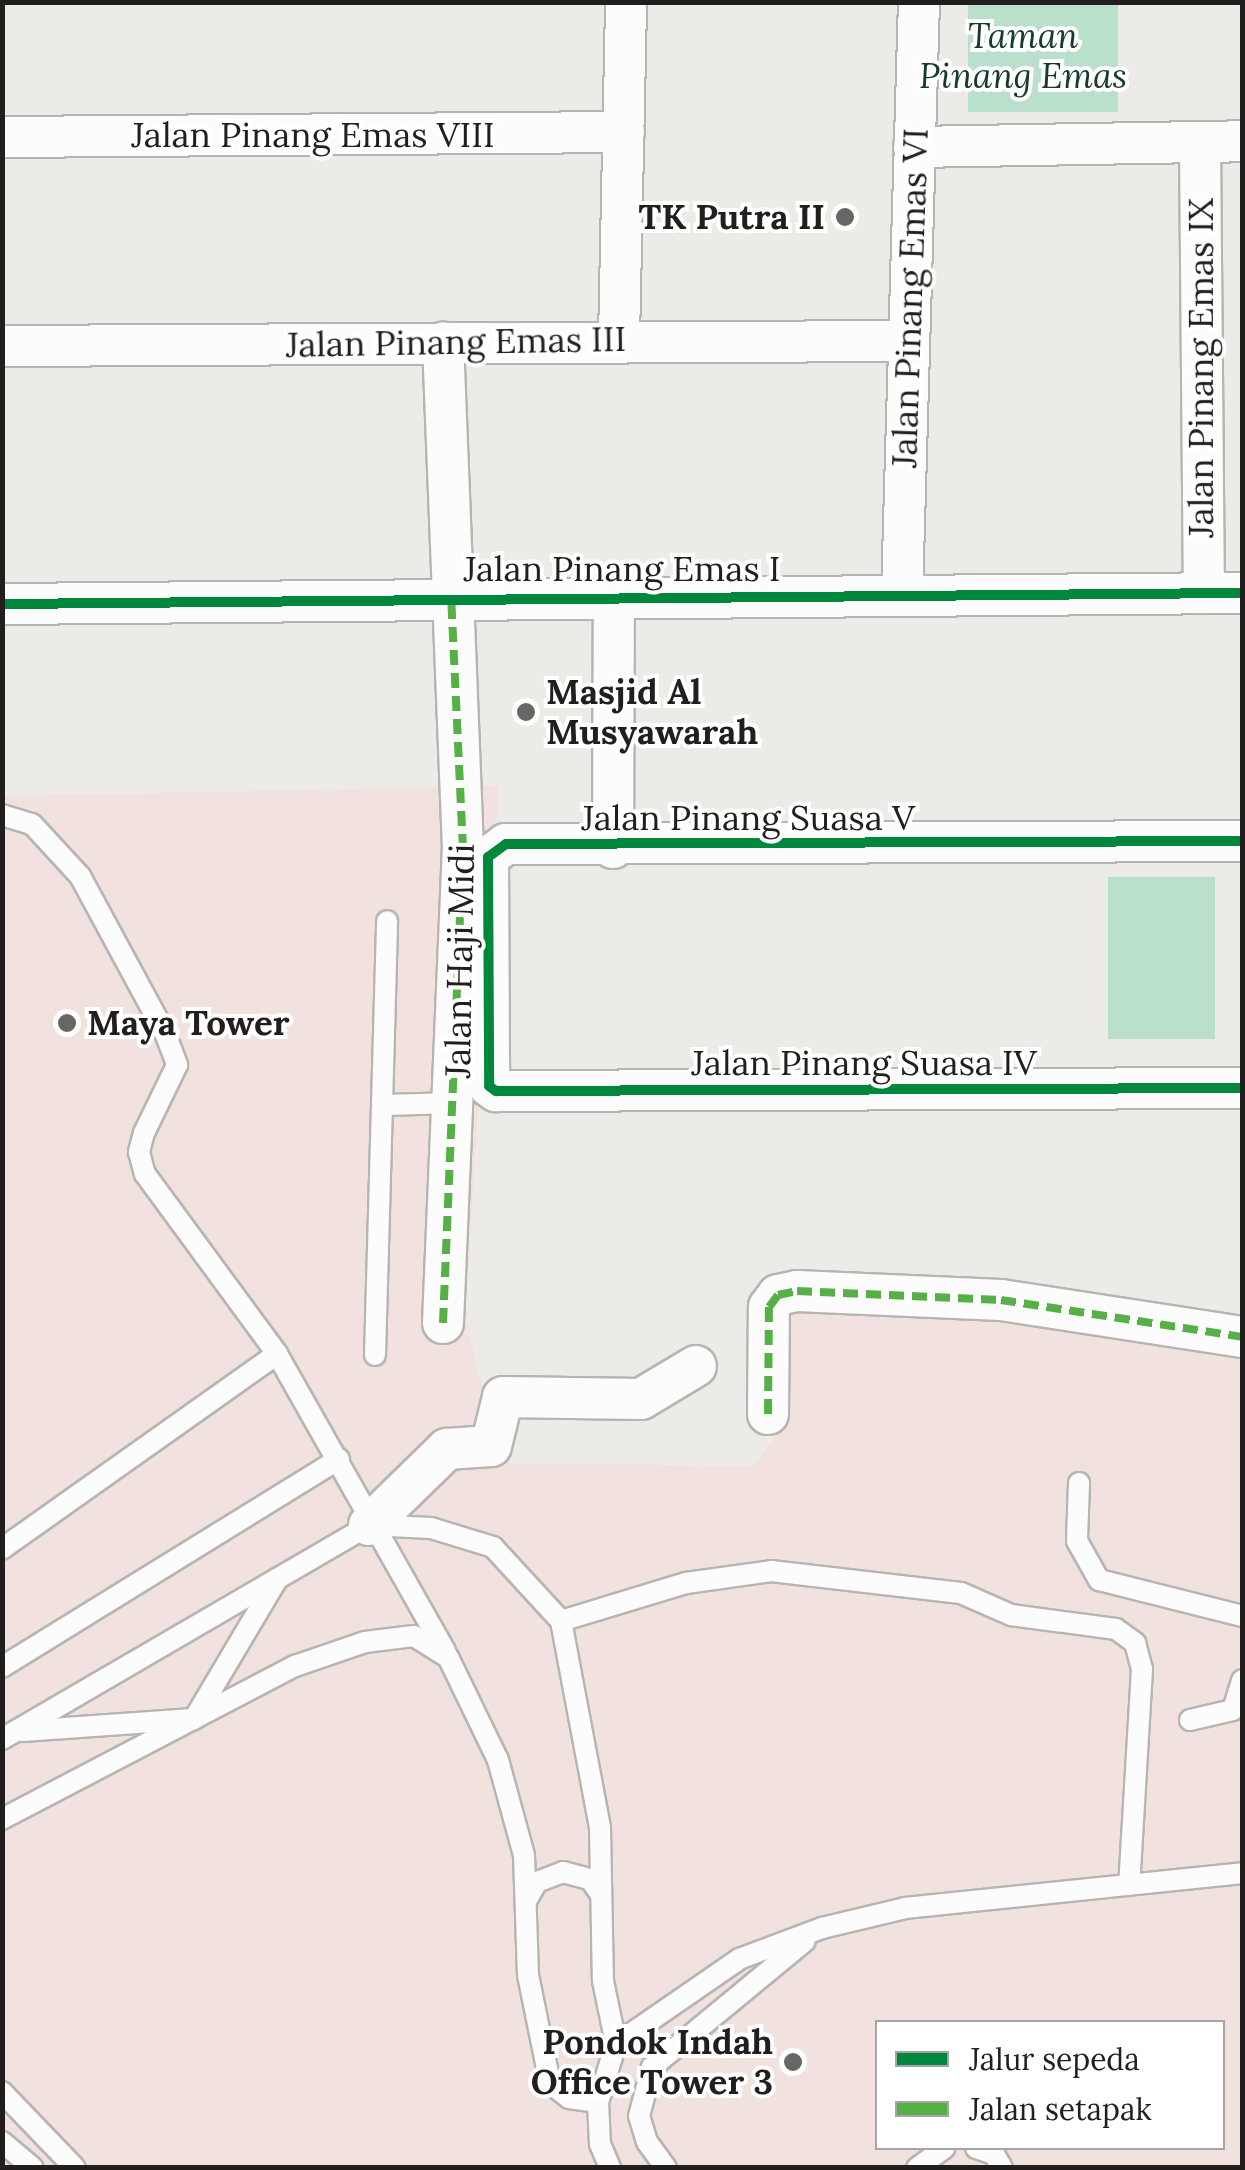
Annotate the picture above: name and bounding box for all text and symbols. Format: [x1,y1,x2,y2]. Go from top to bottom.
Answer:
park label: Taman Pinang Emas [919,15,1127,97]
street label: Jalan Pinang Emas VIII [131,114,495,156]
street label: Jalan Pinang Emas VI [883,127,937,469]
place label: TK Putra II [639,196,825,238]
street label: Jalan Pinang Emas IX [1180,198,1222,538]
marker: TK Putra II [834,206,856,228]
street label: Jalan Pinang Emas III [285,318,627,366]
street label: Jalan Pinang Emas I [463,548,781,590]
place label: Masjid Al Musyawarah [546,671,758,753]
marker: Masjid Al Musyawarah [515,701,537,723]
street label: Jalan Pinang Suasa V [581,797,915,839]
street label: Jalan Haji Midi [437,843,483,1079]
place label: Maya Tower [87,1002,290,1044]
marker: Maya Tower [56,1012,78,1034]
street label: Jalan Pinang Suasa IV [691,1042,1037,1084]
legend [875,2020,1225,2150]
place label: Pondok Indah Office Tower 3 [531,2021,773,2103]
text: Jalur sepeda [969,2040,1140,2078]
marker: Pondok Indah Office Tower 3 [782,2051,804,2073]
text: Jalan setapak [969,2090,1152,2128]

